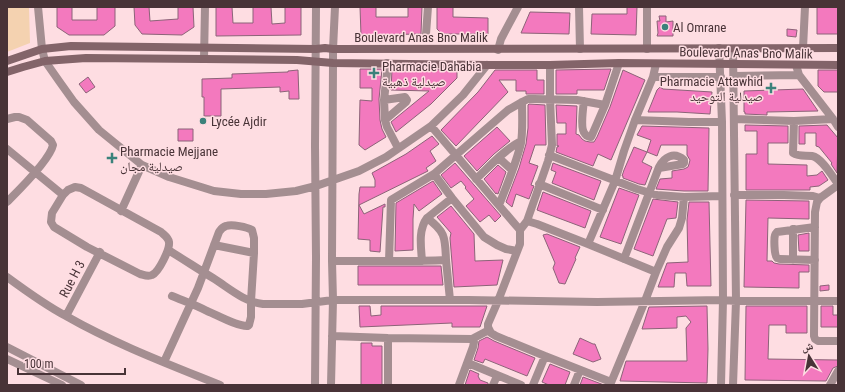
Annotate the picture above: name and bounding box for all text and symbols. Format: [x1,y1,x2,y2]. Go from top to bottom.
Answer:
place label: Al Omrane [673,20,726,35]
marker: Al Omrane [660,22,670,32]
street label: Boulevard Anas Bno Malik [354,30,488,45]
street label: Boulevard Anas Bno Malik [679,44,813,62]
place label: Pharmacie Dahabia صيدلية ذهبية [382,59,482,89]
marker: Pharmacie Dahabia صيدلية ذهبية [369,68,379,78]
place label: Pharmacie Attawhid صيدلية التوحيد [660,74,763,105]
marker: Pharmacie Attawhid صيدلية التوحيد [766,83,776,93]
place label: Lycée Ajdir [211,114,267,129]
marker: Lycée Ajdir [198,116,208,126]
place label: Pharmacie Mejjane صيدلية مجان [120,144,218,175]
marker: Pharmacie Mejjane صيدلية مجان [107,153,117,163]
street label: Rue H 3 [56,258,88,300]
north arrow [789,336,829,376]
text: ش [800,339,815,355]
scale bar [18,350,125,376]
text: 100 m [24,357,54,371]

